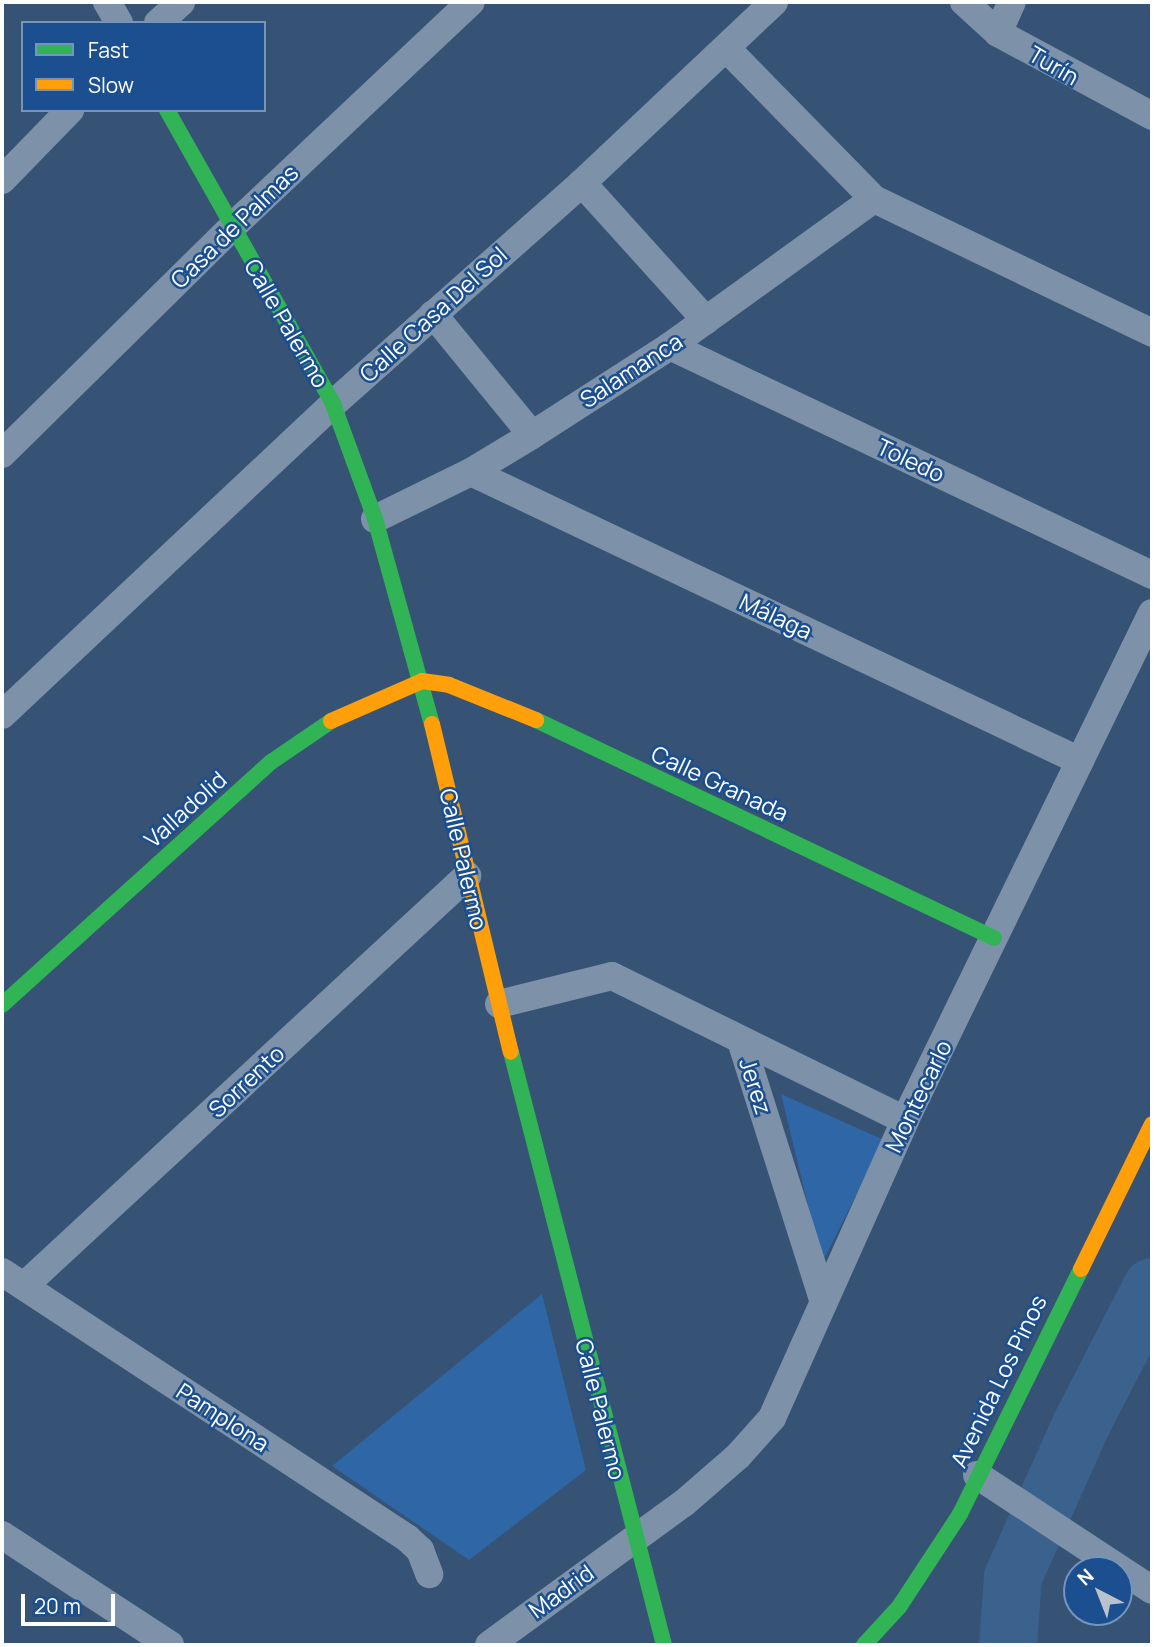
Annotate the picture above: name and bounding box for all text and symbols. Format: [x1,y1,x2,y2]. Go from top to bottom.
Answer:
legend [21,21,266,112]
text: Fast [88,36,129,64]
street label: Turín [1024,40,1084,90]
text: Slow [88,71,134,99]
street label: Casa de Palmas [165,158,303,294]
street label: Calle Casa Del Sol [354,241,512,387]
street label: Calle Palermo [239,254,335,392]
street label: Salamanca [575,327,687,413]
street label: Toledo [873,432,949,488]
street label: Málaga [735,587,817,645]
street label: Calle Granada [647,739,793,827]
street label: Valladolid [138,765,232,853]
street label: Calle Palermo [434,786,494,932]
street label: Montecarlo [879,1035,957,1157]
street label: Sorrento [202,1039,290,1123]
street label: Jerez [734,1054,778,1118]
street label: Avenida Los Pinos [944,1290,1052,1472]
street label: Calle Palermo [570,1336,632,1482]
street label: Pamplona [172,1377,274,1457]
north arrow [1063,1556,1133,1626]
street label: Madrid [523,1558,599,1624]
text: N [1072,1563,1099,1591]
scale bar [24,1580,119,1624]
text: 20 m [34,1592,81,1620]

